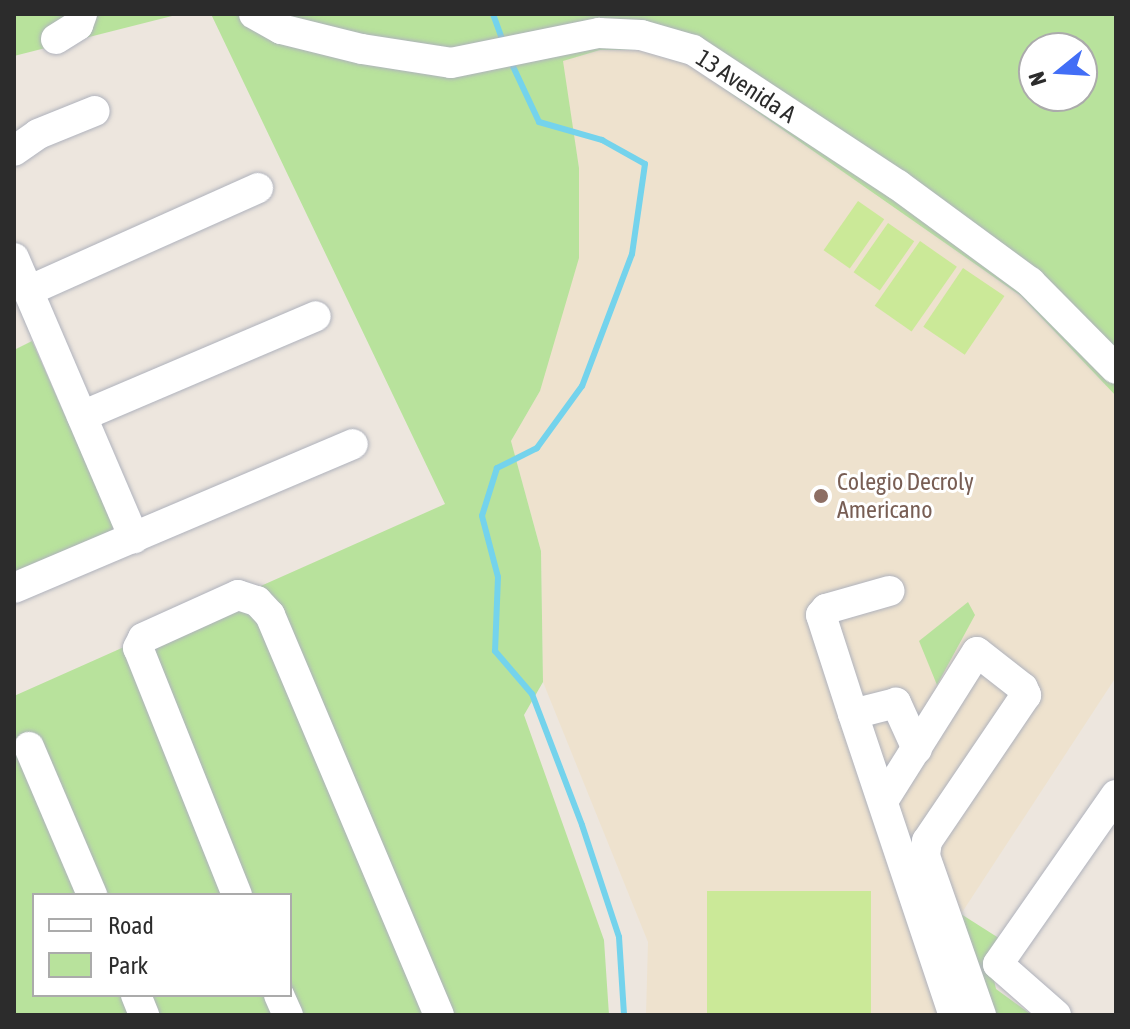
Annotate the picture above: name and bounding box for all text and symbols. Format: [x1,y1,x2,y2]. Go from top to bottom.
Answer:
north arrow [1018,32,1098,112]
street label: 13 Avenida A [691,43,801,129]
text: N [1023,69,1051,89]
place label: Colegio Decroly Americano [837,468,974,524]
marker: Colegio Decroly Americano [812,487,830,505]
legend [32,893,292,997]
text: Road [108,912,154,939]
text: Park [108,952,148,979]

